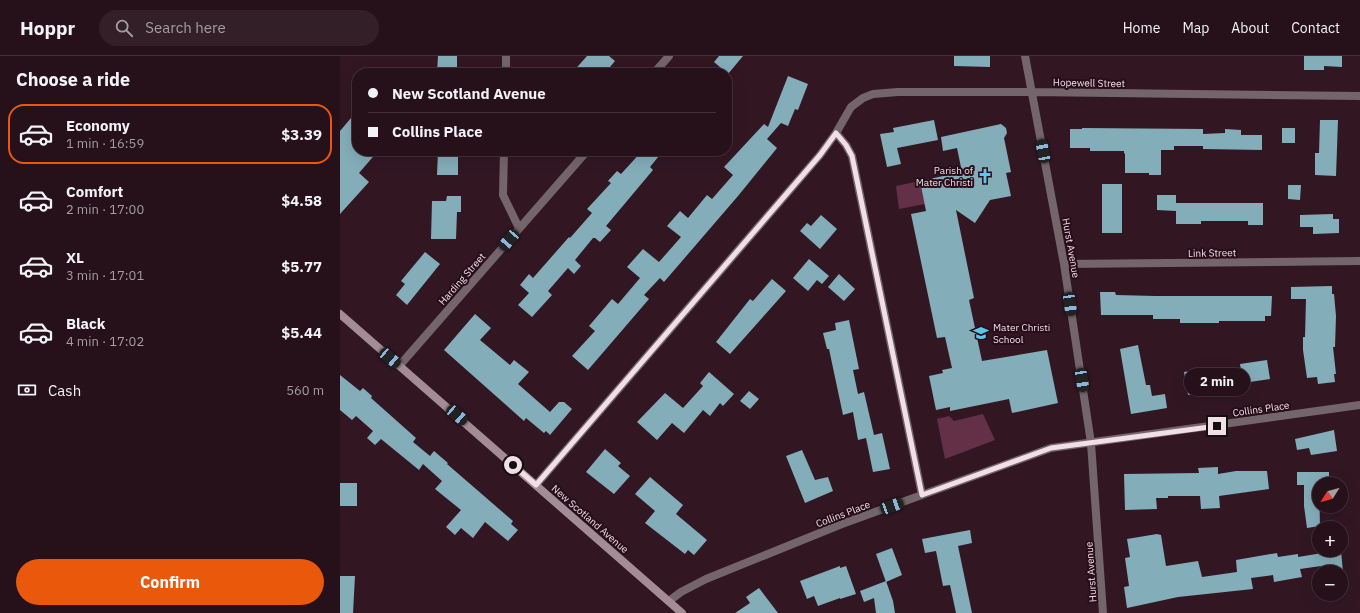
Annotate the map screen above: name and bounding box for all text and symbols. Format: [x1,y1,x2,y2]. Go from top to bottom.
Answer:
search box [99,10,379,46]
text: Hoppr [20,16,75,40]
icon: search [113,17,135,39]
text: Search here [145,18,226,37]
text: Home [1123,19,1160,37]
text: Map [1182,19,1209,37]
text: About [1231,19,1269,37]
text: Contact [1291,19,1340,37]
text: Choose a ride [16,68,130,91]
street label: Hopewell Street [1053,76,1126,90]
text: New Scotland Avenue [392,84,546,103]
icon: car [18,116,54,152]
text: Economy [66,116,130,135]
text: Collins Place [392,122,483,141]
text: $3.39 [281,125,322,144]
text: 1 min · 16:59 [66,135,144,152]
car [1035,138,1051,164]
place label: Parish of Mater Christi [916,164,974,189]
church icon: Parish of Mater Christi [976,167,994,185]
icon: car [18,182,54,218]
text: Comfort [66,182,123,201]
text: $4.58 [281,191,322,210]
text: 2 min · 17:00 [66,201,144,218]
street label: Hurst Avenue [1059,217,1083,279]
car [497,227,521,253]
street label: Link Street [1188,246,1237,260]
icon: car [18,248,54,284]
text: XL [66,248,84,267]
street label: Harding Street [436,250,489,308]
text: $5.77 [281,257,322,276]
text: 3 min · 17:01 [66,267,144,284]
car [1062,291,1078,317]
icon: car [18,314,54,350]
text: Black [66,314,106,333]
place label: Mater Christi School [993,321,1050,346]
text: $5.44 [281,323,322,342]
school or university icon: Mater Christi School [972,324,990,342]
text: 4 min · 17:02 [66,333,144,350]
car [377,346,403,370]
car [1074,367,1090,393]
callout: 2 min [1184,368,1250,396]
text: 2 min [1200,373,1234,390]
icon: cash [16,379,38,401]
text: Cash [48,381,81,400]
text: 560 m [286,382,324,399]
street label: Collins Place [1232,399,1291,419]
car [444,403,470,427]
route end [1208,417,1226,435]
route start [504,456,522,474]
north arrow [1312,477,1348,513]
map controls [1312,477,1348,601]
street label: New Scotland Avenue [549,482,632,556]
car [879,496,905,516]
street label: Collins Place [814,498,872,530]
button: + [1312,521,1348,557]
street label: Hurst Avenue [1082,541,1100,603]
button: Confirm [16,559,324,605]
button: − [1312,565,1348,601]

